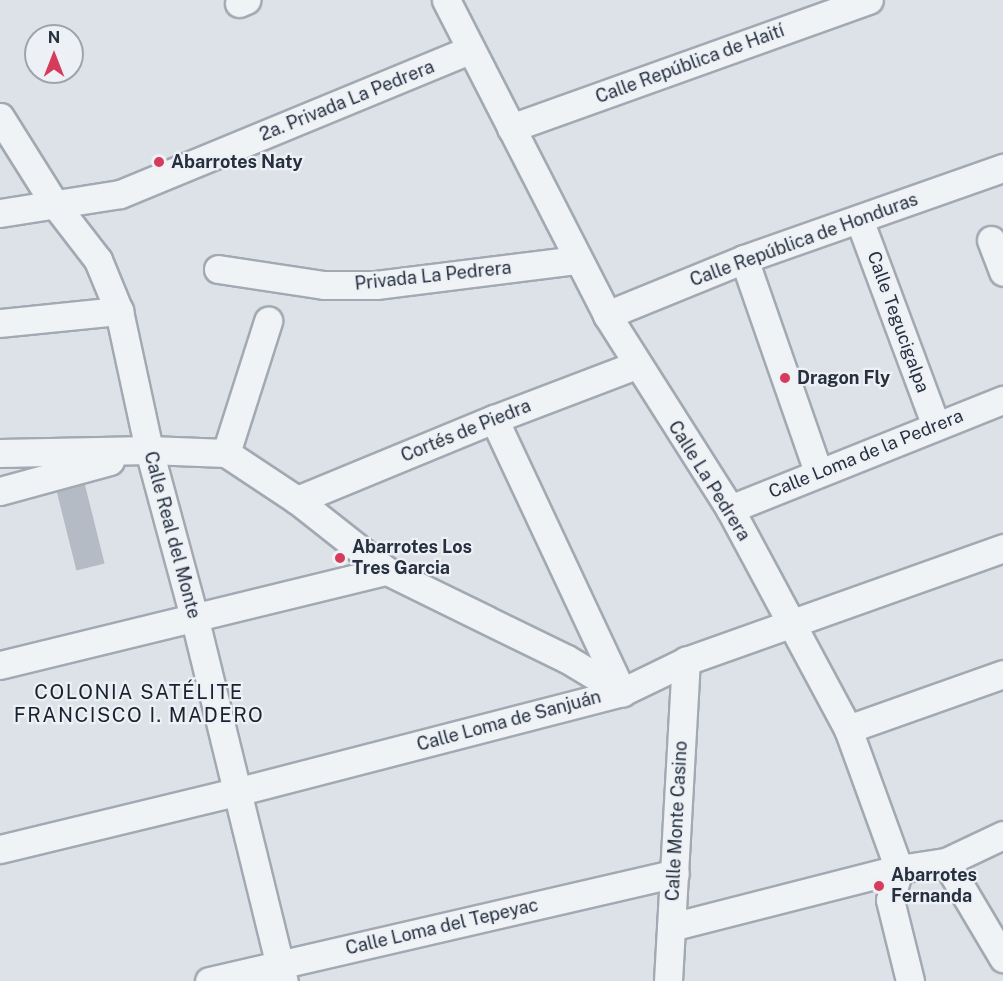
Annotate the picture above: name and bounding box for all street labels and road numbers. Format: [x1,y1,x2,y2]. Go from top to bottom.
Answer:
street label: Calle República de Haití [592,20,788,108]
street label: 2a. Privada La Pedrera [257,56,437,146]
street label: Calle República de Honduras [687,189,921,291]
street label: Calle Tegucigalpa [862,248,934,396]
street label: Privada La Pedrera [354,257,512,295]
street label: Cortés de Piedra [398,395,534,467]
street label: Calle Loma de la Pedrera [765,405,967,503]
street label: Calle La Pedrera [663,417,755,545]
street label: Calle Real del Monte [139,449,205,621]
street label: Calle Loma de Sanjuán [414,686,604,756]
street label: Calle Monte Casino [662,740,692,902]
street label: Calle Loma del Tepeyac [343,894,541,960]

